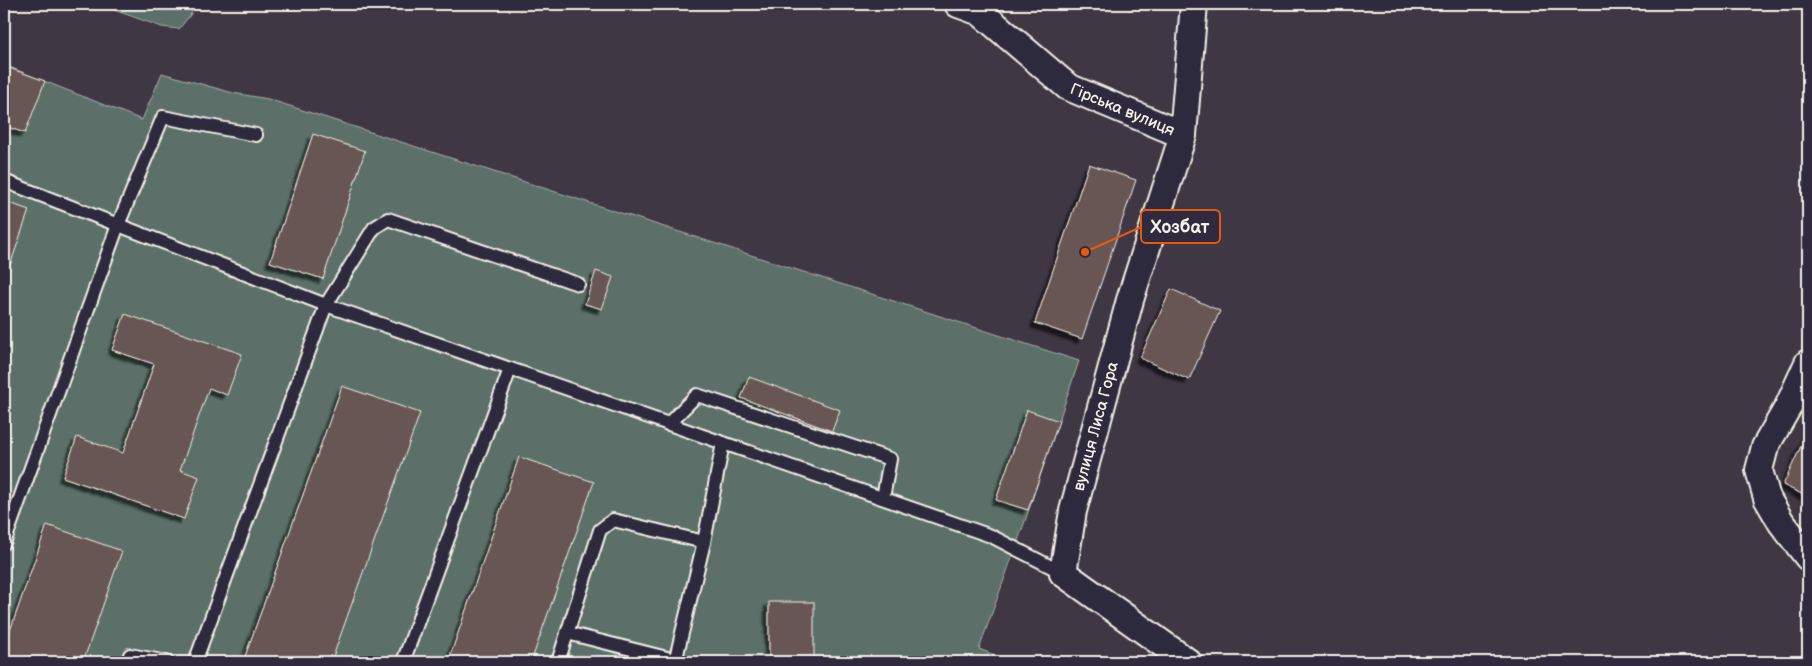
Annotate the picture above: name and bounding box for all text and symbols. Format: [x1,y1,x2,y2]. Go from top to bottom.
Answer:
street label: Гірська вулиця [1067,79,1178,140]
callout: Хозбат [1141,210,1220,243]
text: Хозбат [1150,217,1210,238]
street label: вулиця Лиса Гора [1069,359,1123,493]

